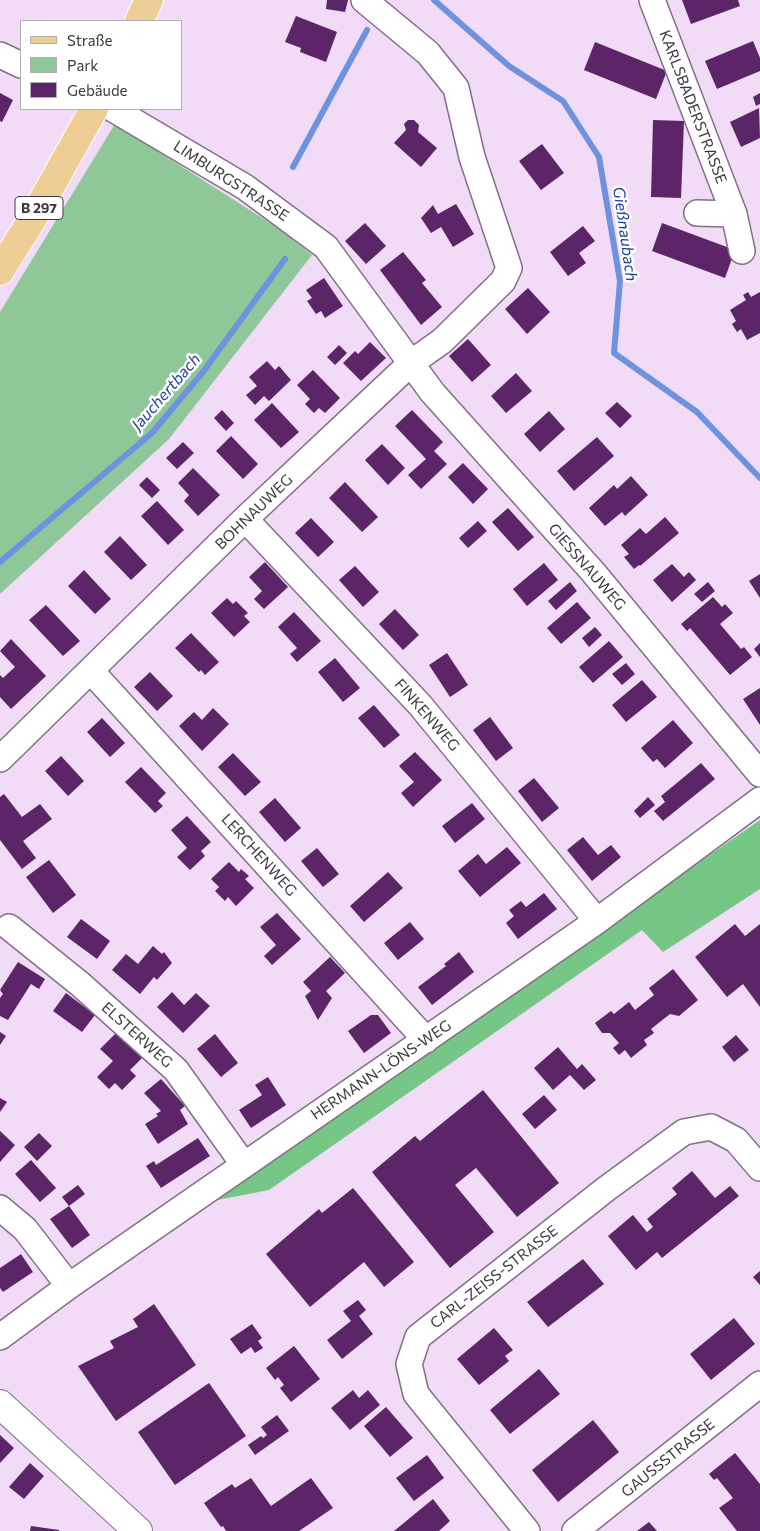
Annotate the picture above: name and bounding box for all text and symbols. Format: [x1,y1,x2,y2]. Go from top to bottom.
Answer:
legend [20,20,182,110]
street label: KARLSBADERSTRASSE [655,28,731,186]
text: Straße [67,31,113,49]
text: Park [67,56,98,74]
text: Gebäude [67,81,128,99]
street label: LIMBURGSTRASSE [170,137,292,225]
water label: Gießnaubach [609,186,641,282]
road number: B 297 [15,197,63,220]
water label: Jauchertbach [127,350,205,434]
street label: BOHNAUWEG [212,471,296,553]
street label: GIESSNAUWEG [544,520,630,614]
street label: FINKENWEG [391,675,463,755]
street label: LERCHENWEG [217,810,301,900]
street label: ELSTERWEG [98,998,176,1072]
street label: HERMANN-LÖNS-WEG [307,1016,455,1124]
street label: CARL-ZEISS-STRASSE [427,1222,561,1332]
street label: GAUSSSTRASSE [618,1415,718,1501]

